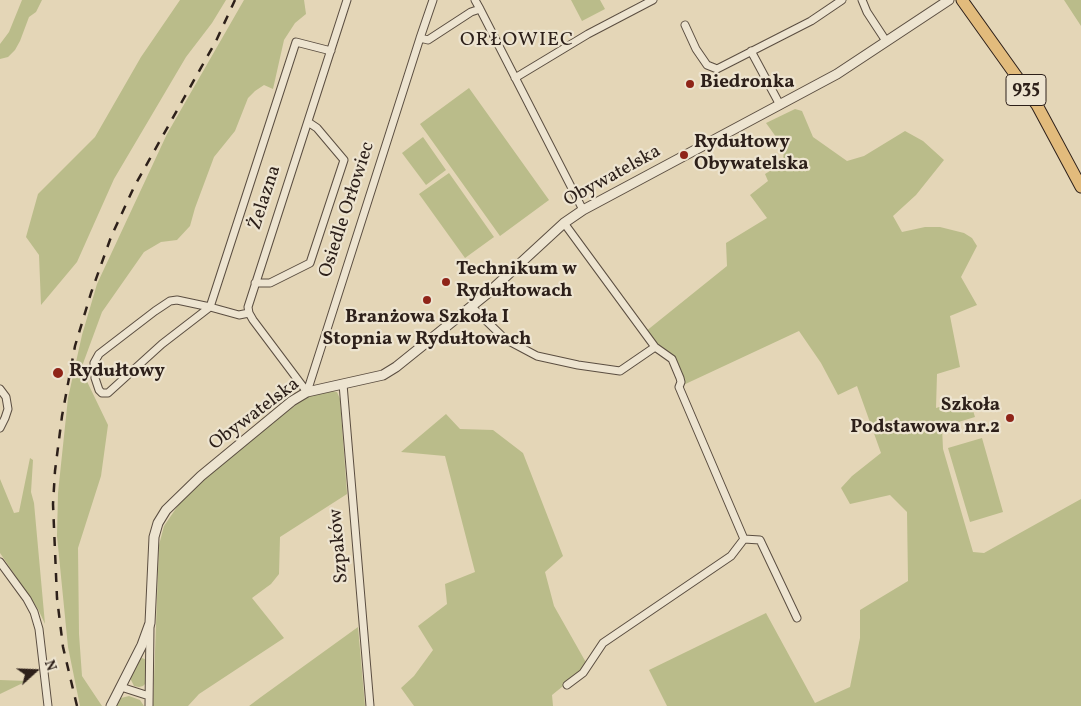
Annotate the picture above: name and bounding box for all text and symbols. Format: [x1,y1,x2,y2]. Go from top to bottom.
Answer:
district label: ORŁOWIEC [459,29,575,53]
place label: Biedronka [700,73,795,95]
road number: 935 [1006,74,1046,106]
marker: Biedronka [684,78,696,90]
place label: Rydułtowy Obywatelska [694,133,809,177]
street label: Osiedle Orłowiec [315,139,381,281]
street label: Obywatelska [561,141,665,213]
marker: Rydułtowy Obywatelska [678,149,690,161]
street label: Żelazna [245,163,287,233]
place label: Technikum w Rydułtowach [456,260,577,304]
marker: Technikum w Rydułtowach [440,276,452,288]
marker: Branżowa Szkoła I Stopnia w Rydułtowach [421,294,433,306]
place label: Branżowa Szkoła I Stopnia w Rydułtowach [323,308,531,352]
place label: Rydułtowy [69,362,165,384]
marker: Rydułtowy [51,366,65,380]
street label: Obywatelska [205,374,305,456]
place label: Szkoła Podstawowa nr.2 [850,396,1000,440]
marker: Szkoła Podstawowa nr.2 [1004,412,1016,424]
street label: Szpaków [325,508,355,584]
north arrow [10,646,60,696]
text: N [39,658,60,674]

